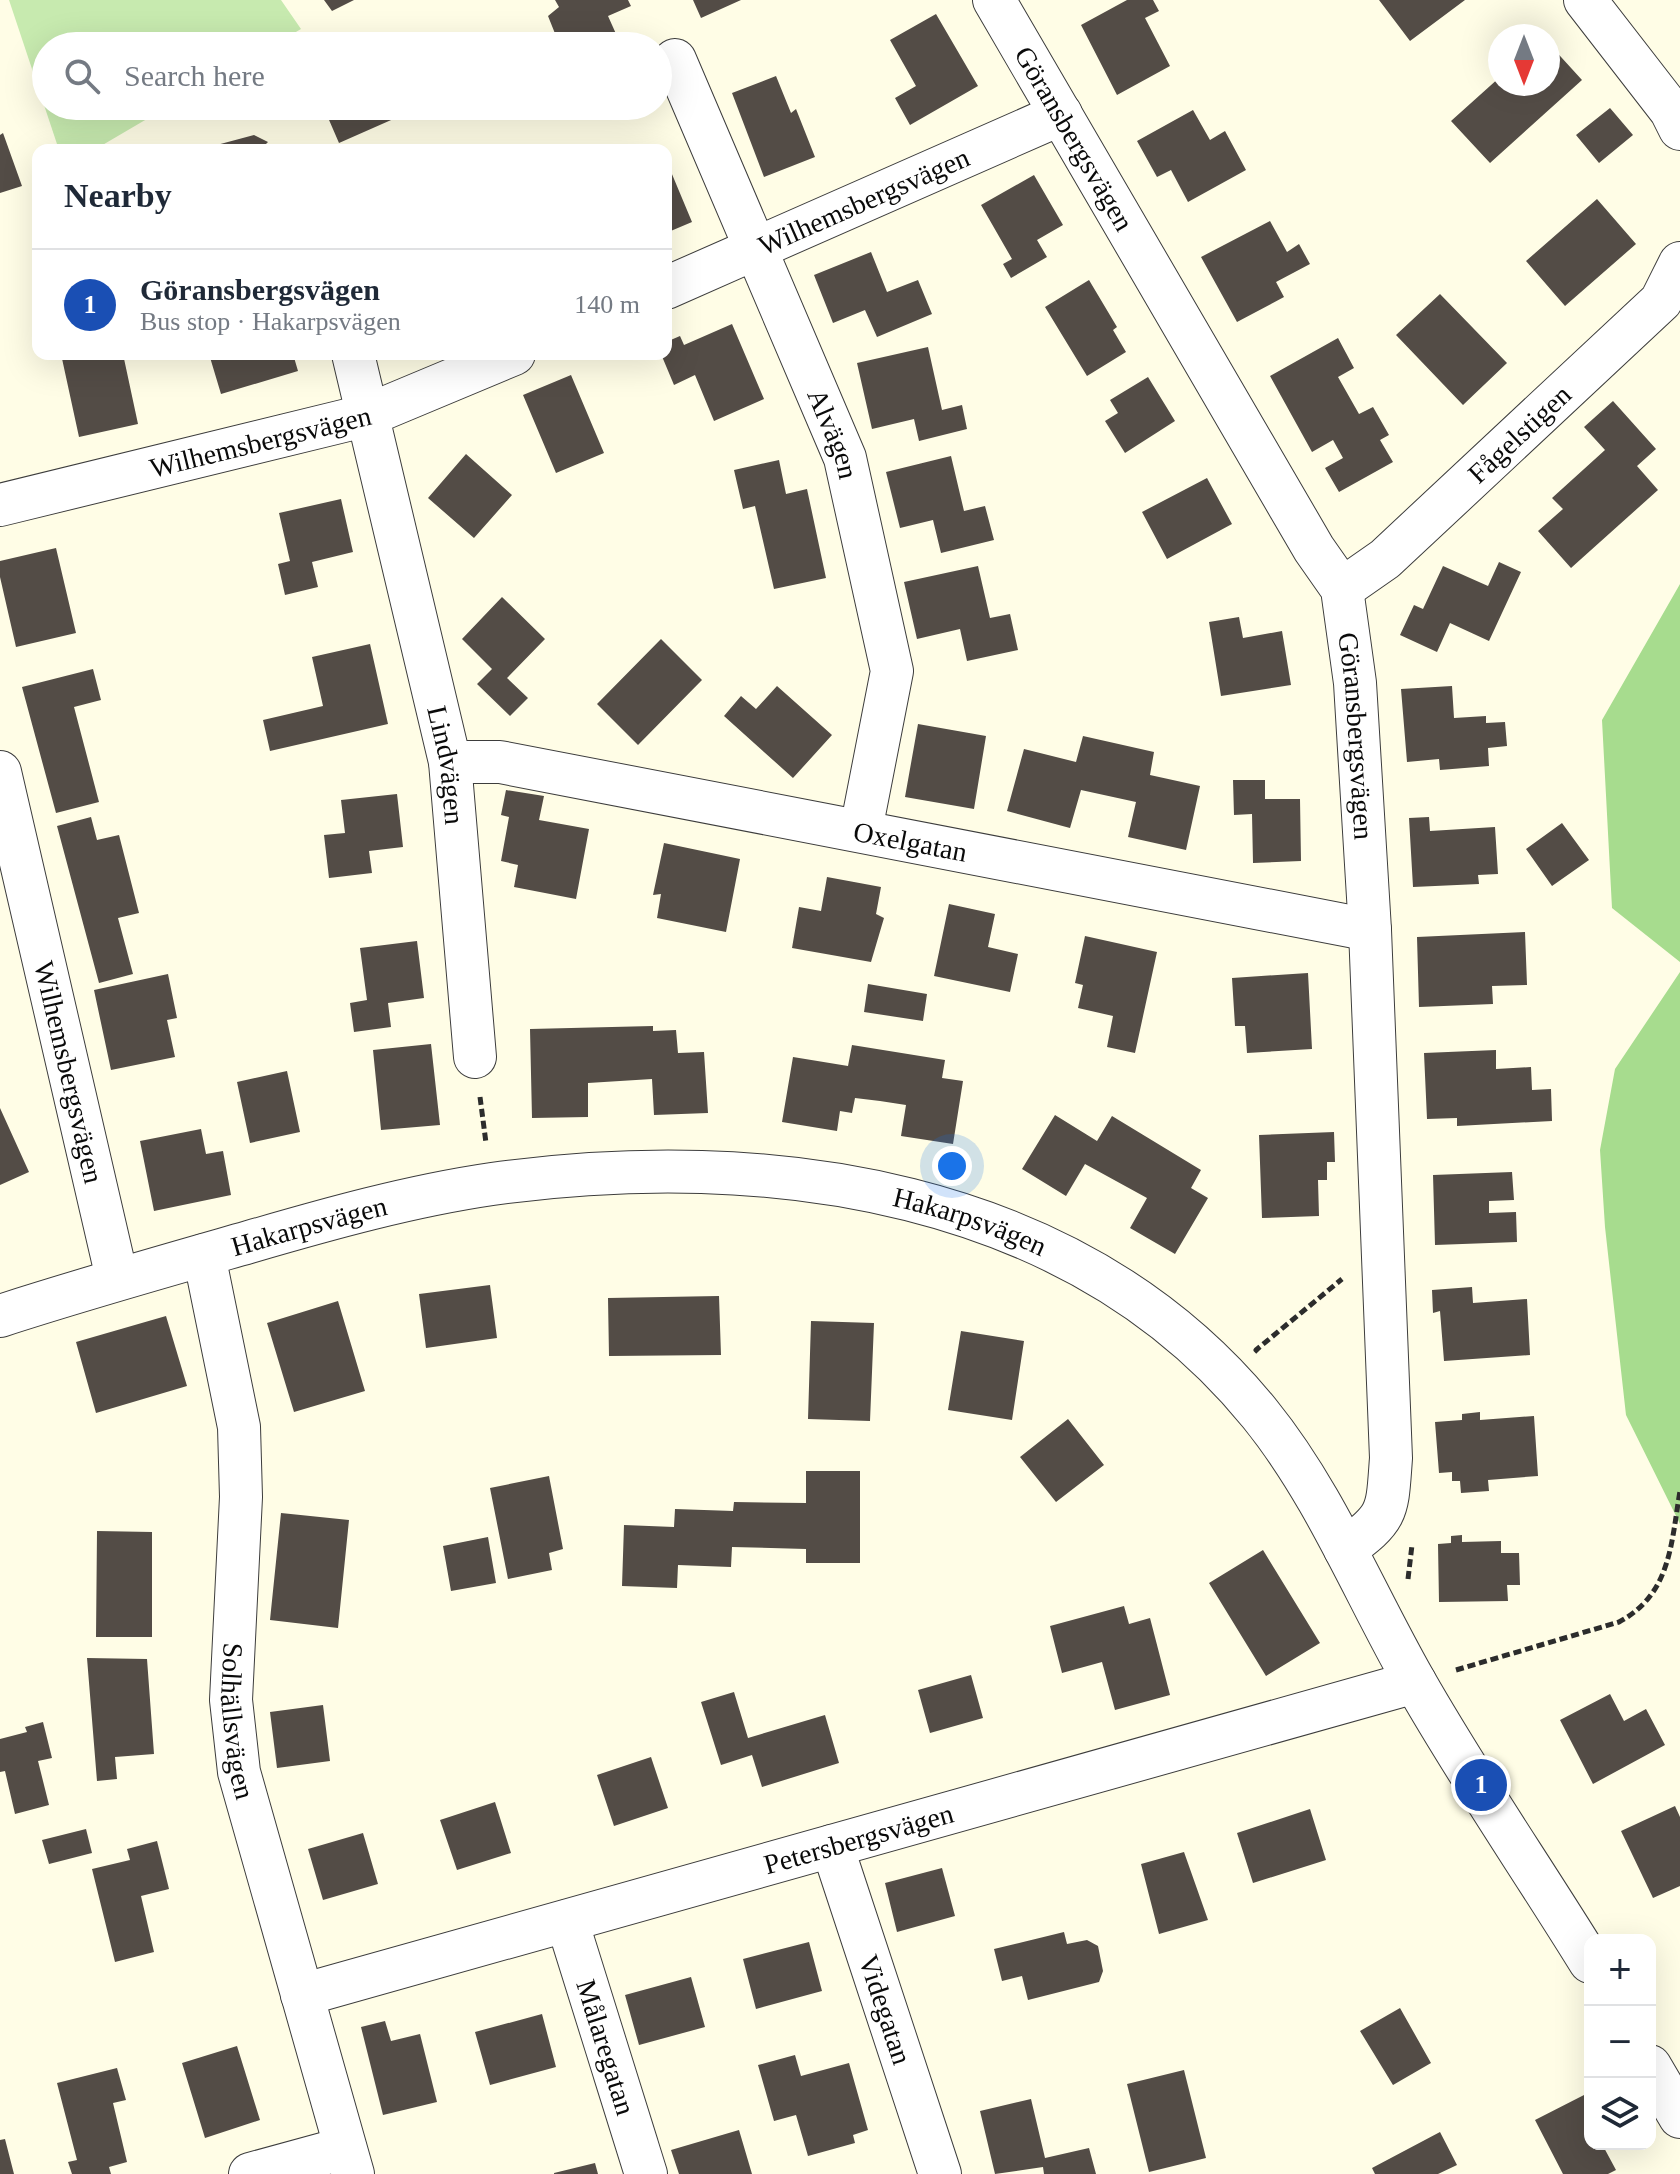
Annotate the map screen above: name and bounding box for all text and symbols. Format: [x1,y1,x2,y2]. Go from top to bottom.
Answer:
north arrow [1488,24,1560,96]
search box [32,32,672,120]
street label: Göransbergsvägen [1009,41,1140,236]
icon: search [60,54,104,98]
text: Search here [124,59,265,92]
street label: Wilhemsbergsvägen [754,141,974,261]
text: Nearby [64,177,172,214]
text: Göransbergsvägen [140,273,380,306]
text: 1 [84,290,97,319]
text: 140 m [574,290,640,319]
text: Bus stop · Hakarpsvägen [140,307,401,336]
street label: Fågelstigen [1461,378,1577,489]
street label: Alvägen [802,384,865,482]
street label: Wilhemsbergsvägen [146,399,374,483]
street label: Göransbergsvägen [1333,630,1380,840]
street label: Lindvägen [422,703,471,826]
street label: Oxelgatan [851,815,970,867]
street label: Wilhemsbergsvägen [29,958,110,1186]
your location [932,1146,972,1186]
street label: Hakarpsvägen [890,1181,1052,1261]
street label: Hakarpsvägen [227,1190,390,1262]
street label: Solhällsvägen [215,1642,261,1803]
pin: 1 [1455,1755,1507,1815]
street label: Petersbergsvägen [760,1797,957,1880]
map controls [1584,1934,1656,2150]
button: + [1584,1934,1656,2006]
street label: Videgatan [853,1951,918,2068]
street label: Målaregatan [571,1976,642,2118]
button: − [1584,2006,1656,2078]
button: layers [1584,2078,1656,2150]

